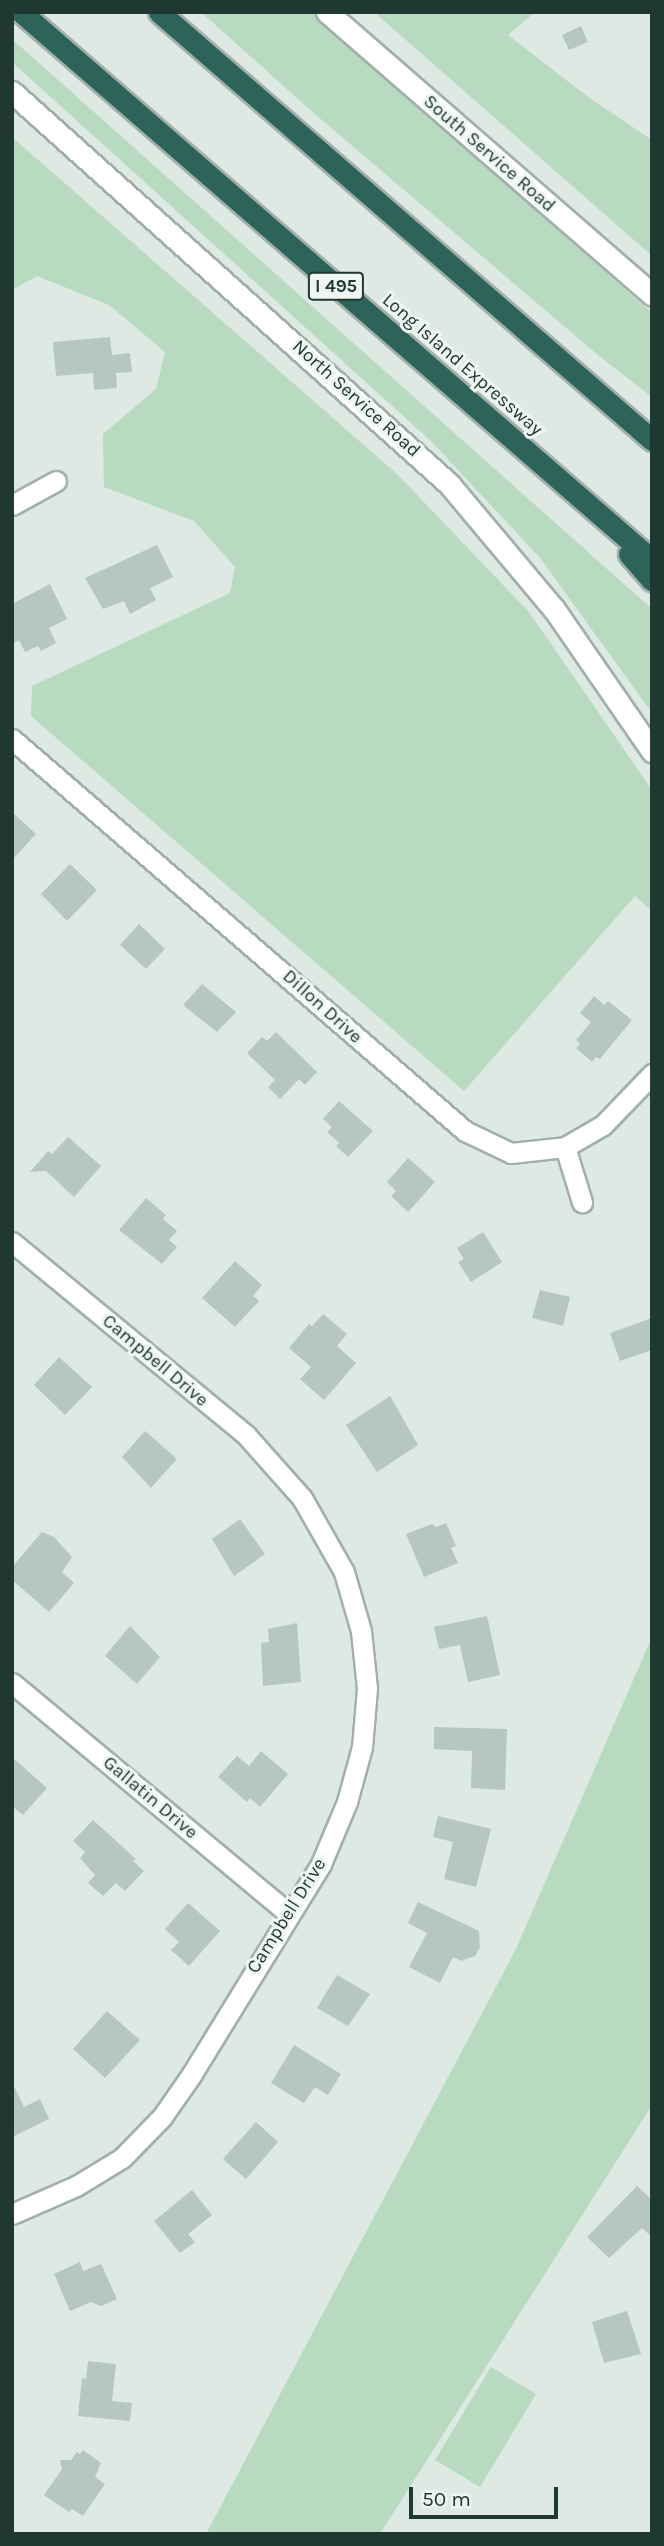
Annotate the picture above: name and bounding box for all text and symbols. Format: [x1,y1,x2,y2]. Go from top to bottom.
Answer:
street label: South Service Road [418,90,560,218]
road number: I 495 [306,272,366,300]
street label: Long Island Expressway [377,289,547,441]
street label: North Service Road [287,335,425,463]
street label: Dillon Drive [277,965,367,1049]
street label: Campbell Drive [97,1310,213,1412]
street label: Gallatin Drive [98,1752,202,1844]
street label: Campbell Drive [242,1854,332,1978]
scale bar [412,2472,561,2516]
text: 50 m [422,2487,471,2511]

